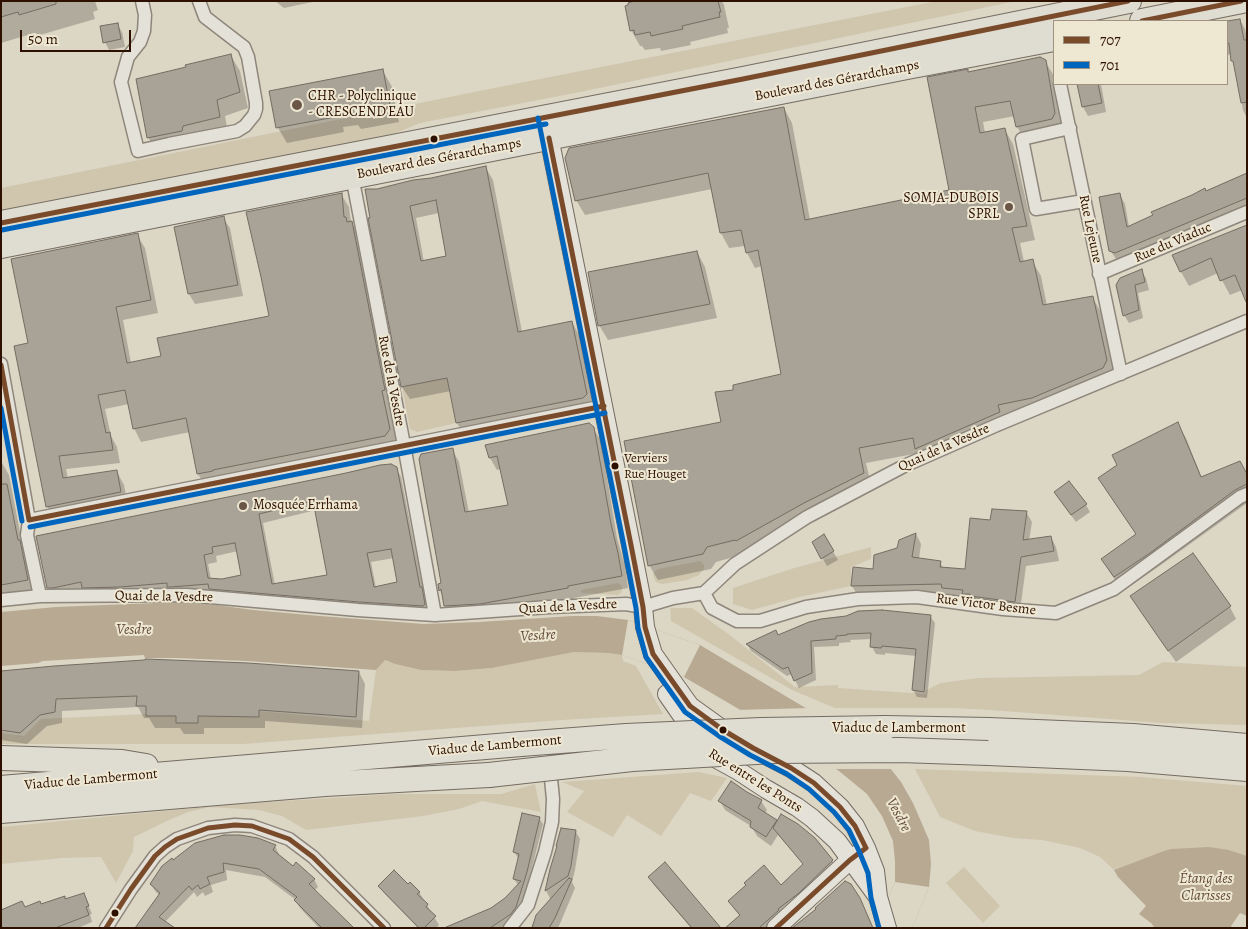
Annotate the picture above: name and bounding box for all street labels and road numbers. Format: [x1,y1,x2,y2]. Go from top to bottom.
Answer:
street label: Boulevard des Gérardchamps [753,57,921,105]
street label: Boulevard des Gérardchamps [355,135,523,183]
street label: Rue Lejeune [1075,193,1105,265]
street label: Rue du Viaduc [1132,219,1214,267]
street label: Rue de la Vesdre [374,334,408,428]
street label: Quai de la Vesdre [896,420,992,476]
street label: Quai de la Vesdre [115,588,213,606]
street label: Rue Victor Besme [935,591,1037,619]
street label: Quai de la Vesdre [519,596,617,618]
street label: Viaduc de Lambermont [832,721,966,737]
street label: Viaduc de Lambermont [428,732,562,760]
street label: Rue entre les Ponts [705,745,805,817]
street label: Viaduc de Lambermont [24,766,158,794]

